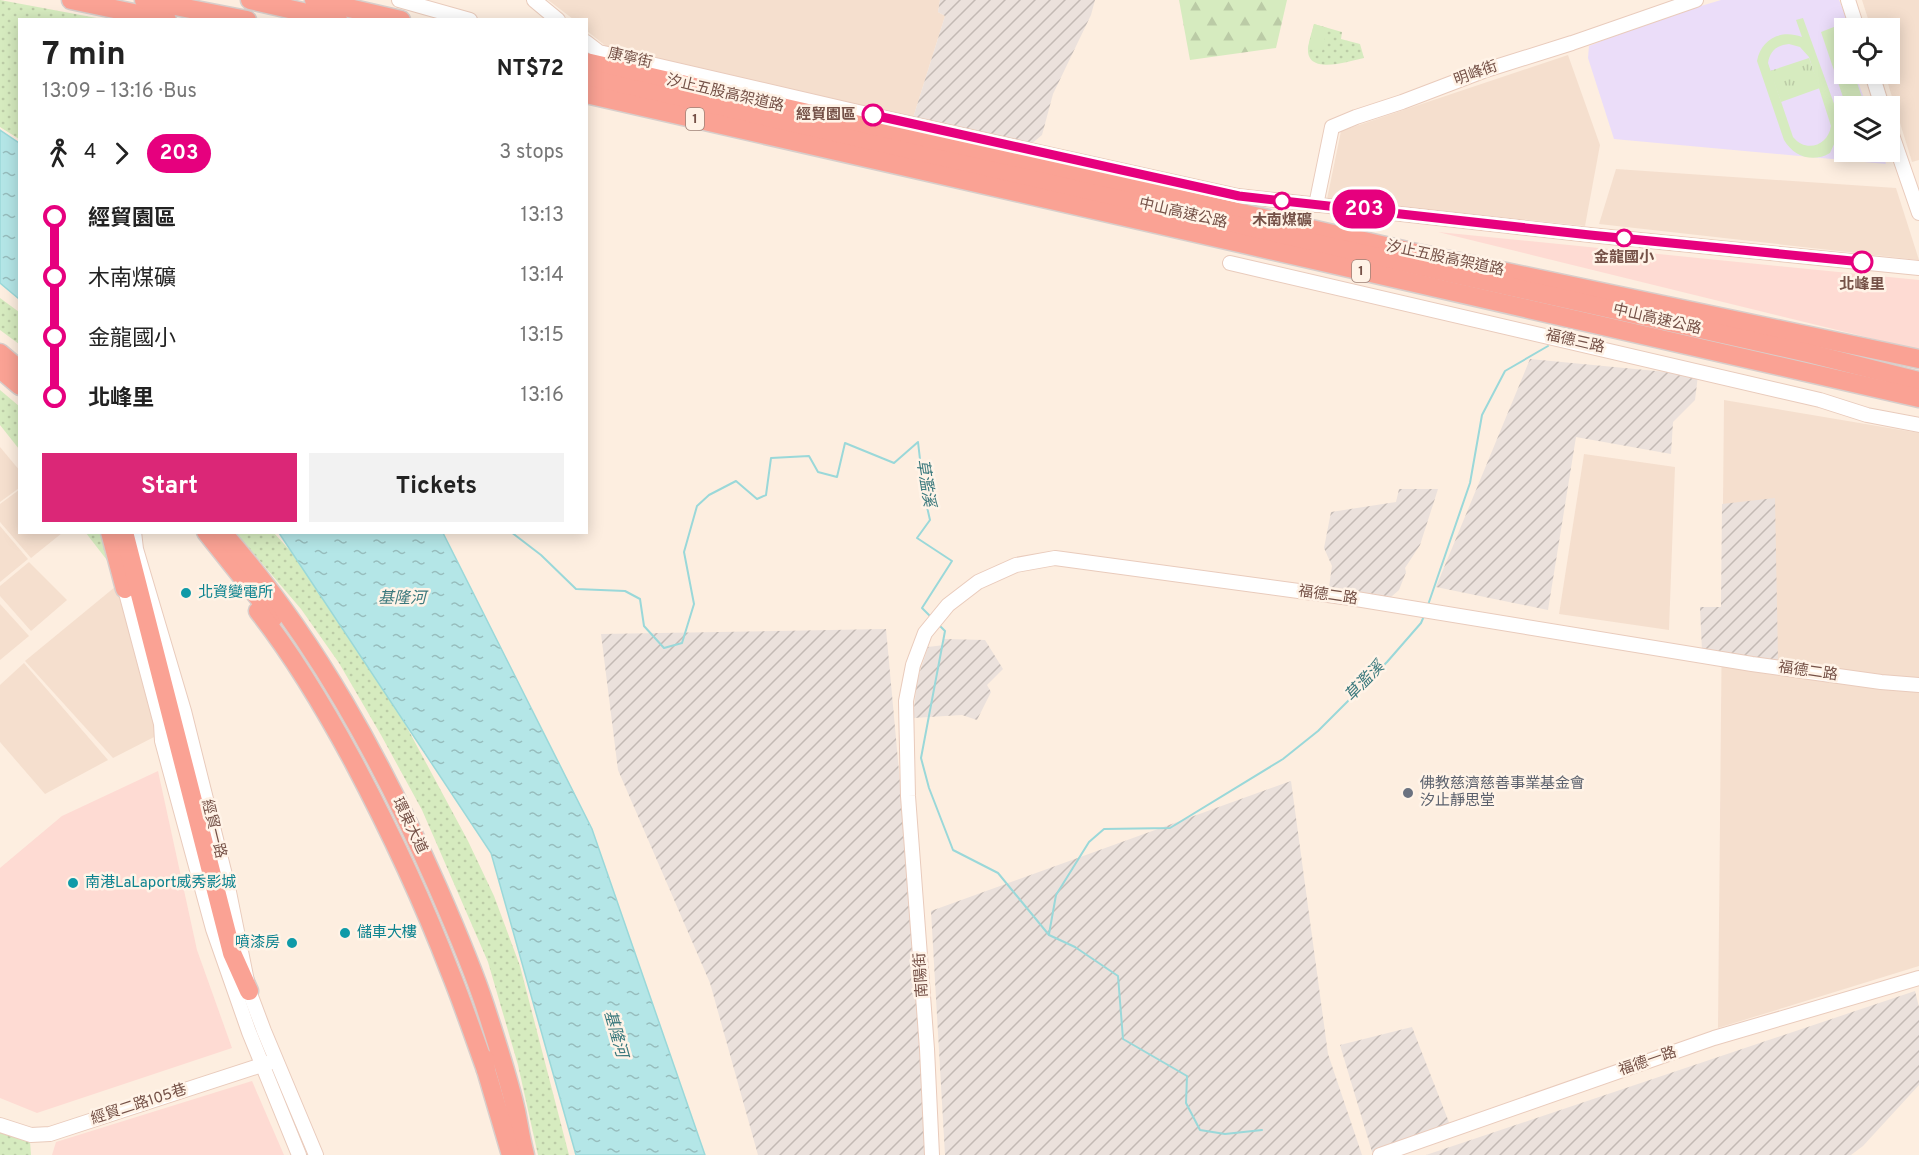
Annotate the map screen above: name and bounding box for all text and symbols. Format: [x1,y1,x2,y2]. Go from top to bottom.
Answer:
map controls [1834,18,1900,162]
button: locate [1834,18,1900,84]
text: 7 min [42,35,126,77]
street label: 康寧街 [606,45,654,73]
text: NT$72 [497,56,564,83]
street label: 明峰街 [1451,56,1500,91]
street label: 汐止五股高架道路 [664,71,786,117]
text: 13:09 – 13:16 · Bus [42,79,197,105]
button: layers [1834,96,1900,162]
marker: 經貿園區 [862,104,884,126]
place label: 經貿園區 [796,106,856,125]
road number: 1 [686,108,704,130]
icon: walk [42,137,75,170]
icon: forward [105,137,138,170]
text: 4 [84,140,96,166]
text: 203 [159,140,199,167]
text: 3 stops [499,140,564,166]
line badge: 203 [1330,190,1398,228]
marker: 木南煤礦 [1273,192,1291,210]
street label: 中山高速公路 [1137,194,1229,233]
text: 203 [1344,196,1384,223]
text: 13:13 [521,203,564,229]
text: 經貿園區 [88,206,176,233]
place label: 木南煤礦 [1252,212,1312,231]
marker: 金龍國小 [1615,229,1633,247]
street label: 汐止五股高架道路 [1384,237,1506,281]
place label: 金龍國小 [1594,248,1655,268]
marker: 北峰里 [1851,251,1873,273]
road number: 1 [1352,260,1370,282]
text: 13:14 [521,263,564,289]
text: 木南煤礦 [88,266,176,293]
place label: 北峰里 [1839,275,1885,295]
street label: 中山高速公路 [1611,300,1703,339]
text: 13:15 [520,323,564,349]
street label: 福德三路 [1544,325,1607,358]
text: 金龍國小 [88,326,176,353]
text: 13:16 [521,383,564,409]
text: 北峰里 [88,386,154,413]
button: Start [42,453,297,522]
button: Tickets [309,453,564,522]
water label: 草濫溪 [911,458,939,510]
street label: 福德二路 [1297,581,1359,610]
place label: 北資變電所 [198,583,273,603]
marker: 北資變電所 [179,586,193,600]
water label: 基隆河 [378,589,429,609]
water label: 草濫溪 [1341,656,1390,706]
street label: 福德二路 [1777,657,1839,686]
place label: 佛教慈濟慈善事業基金會 汐止靜思堂 [1420,774,1585,811]
marker: 佛教慈濟慈善事業基金會 汐止靜思堂 [1401,786,1415,800]
street label: 環東大道 [387,795,431,857]
street label: 經貿一路 [197,798,229,860]
place label: 南港LaLaport威秀影城 [85,873,237,893]
marker: 南港LaLaport威秀影城 [66,876,80,890]
place label: 儲車大樓 [357,924,417,943]
marker: 儲車大樓 [338,926,352,940]
place label: 噴漆房 [235,934,280,953]
marker: 噴漆房 [285,936,299,950]
street label: 南陽街 [911,952,933,998]
water label: 基隆河 [599,1008,632,1063]
street label: 福德一路 [1616,1042,1679,1081]
street label: 經貿二路105巷 [89,1081,189,1129]

